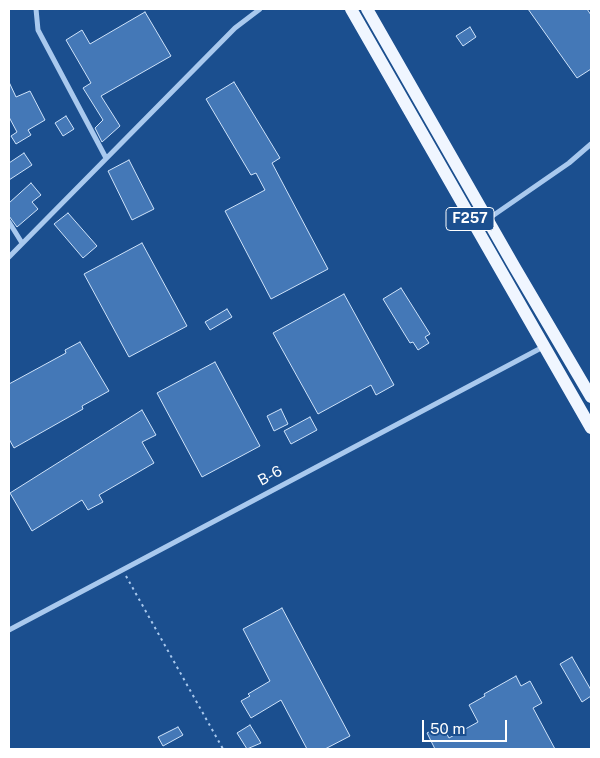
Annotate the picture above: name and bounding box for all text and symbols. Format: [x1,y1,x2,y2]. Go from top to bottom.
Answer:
road number: F257 [446,208,494,230]
street label: B-6 [255,462,285,490]
scale bar [425,710,510,742]
text: 50 m [430,720,465,737]

